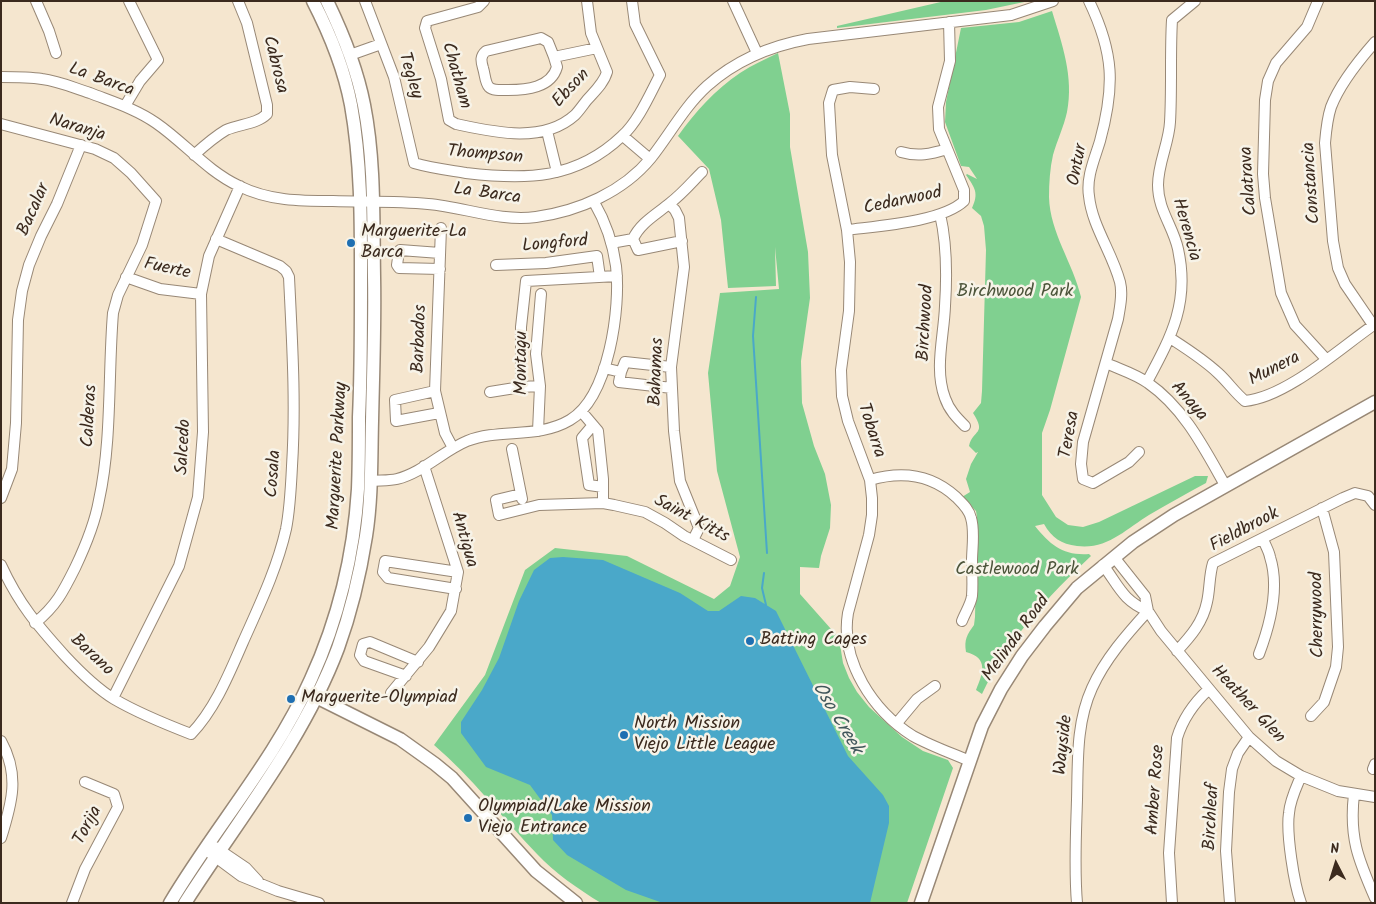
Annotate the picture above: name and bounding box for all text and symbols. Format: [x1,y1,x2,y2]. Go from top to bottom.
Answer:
street label: Cabrosa [256,34,292,96]
street label: Chatham [435,40,475,112]
street label: Tegley [392,50,426,102]
street label: La Barca [65,59,137,103]
street label: Ebson [549,65,595,113]
street label: Naranja [46,110,108,148]
street label: Constancia [1299,141,1327,225]
street label: Thompson [446,142,524,170]
street label: Ontur [1064,142,1094,188]
street label: Calatrava [1237,146,1263,216]
street label: Bacalar [14,180,56,240]
street label: La Barca [452,180,522,210]
street label: Cedarwood [862,183,944,221]
street label: Herencia [1166,196,1204,264]
place label: Marguerite-La Barca [361,222,467,264]
street label: Longford [521,231,589,259]
marker: Marguerite-La Barca [345,237,357,249]
street label: Fuerte [142,255,192,285]
park label: Birchwood Park [957,282,1073,304]
street label: Birchwood [914,284,940,362]
street label: Barbados [409,304,433,374]
street label: Montagu [512,331,534,395]
street label: Bahamas [646,337,670,407]
street label: Munera [1246,348,1304,392]
street label: Anaya [1165,378,1211,426]
street label: Marguerite Parkway [324,382,354,530]
street label: Calderas [79,384,103,448]
street label: Tobarra [851,401,889,461]
street label: Teresa [1056,410,1086,460]
street label: Salcedo [173,419,197,475]
street label: Cosala [263,449,287,499]
street label: Saint Kitts [649,491,733,549]
street label: Fieldbrook [1207,504,1283,558]
street label: Antigua [445,509,481,571]
park label: Castlewood Park [955,560,1079,582]
street label: Cherrywood [1307,572,1331,658]
street label: Melinda Road [978,592,1056,686]
street label: Barano [65,630,117,682]
place label: Batting Cages [760,630,867,652]
marker: Batting Cages [744,635,756,647]
street label: Heather Glen [1205,661,1289,749]
water label: Oso Creek [806,679,866,759]
place label: Marguerite-Olympiad [301,688,457,710]
marker: Marguerite-Olympiad [285,693,297,705]
place label: North Mission Viejo Little League [634,714,775,756]
street label: Wayside [1051,714,1079,776]
marker: North Mission Viejo Little League [618,729,630,741]
street label: Amber Rose [1143,744,1171,836]
street label: Birchleaf [1200,783,1226,851]
place label: Olympiad/Lake Mission Viejo Entrance [478,797,651,840]
street label: Torija [70,803,108,849]
marker: Olympiad/Lake Mission Viejo Entrance [462,812,474,824]
text: N [1329,838,1340,860]
north arrow [1311,839,1361,889]

